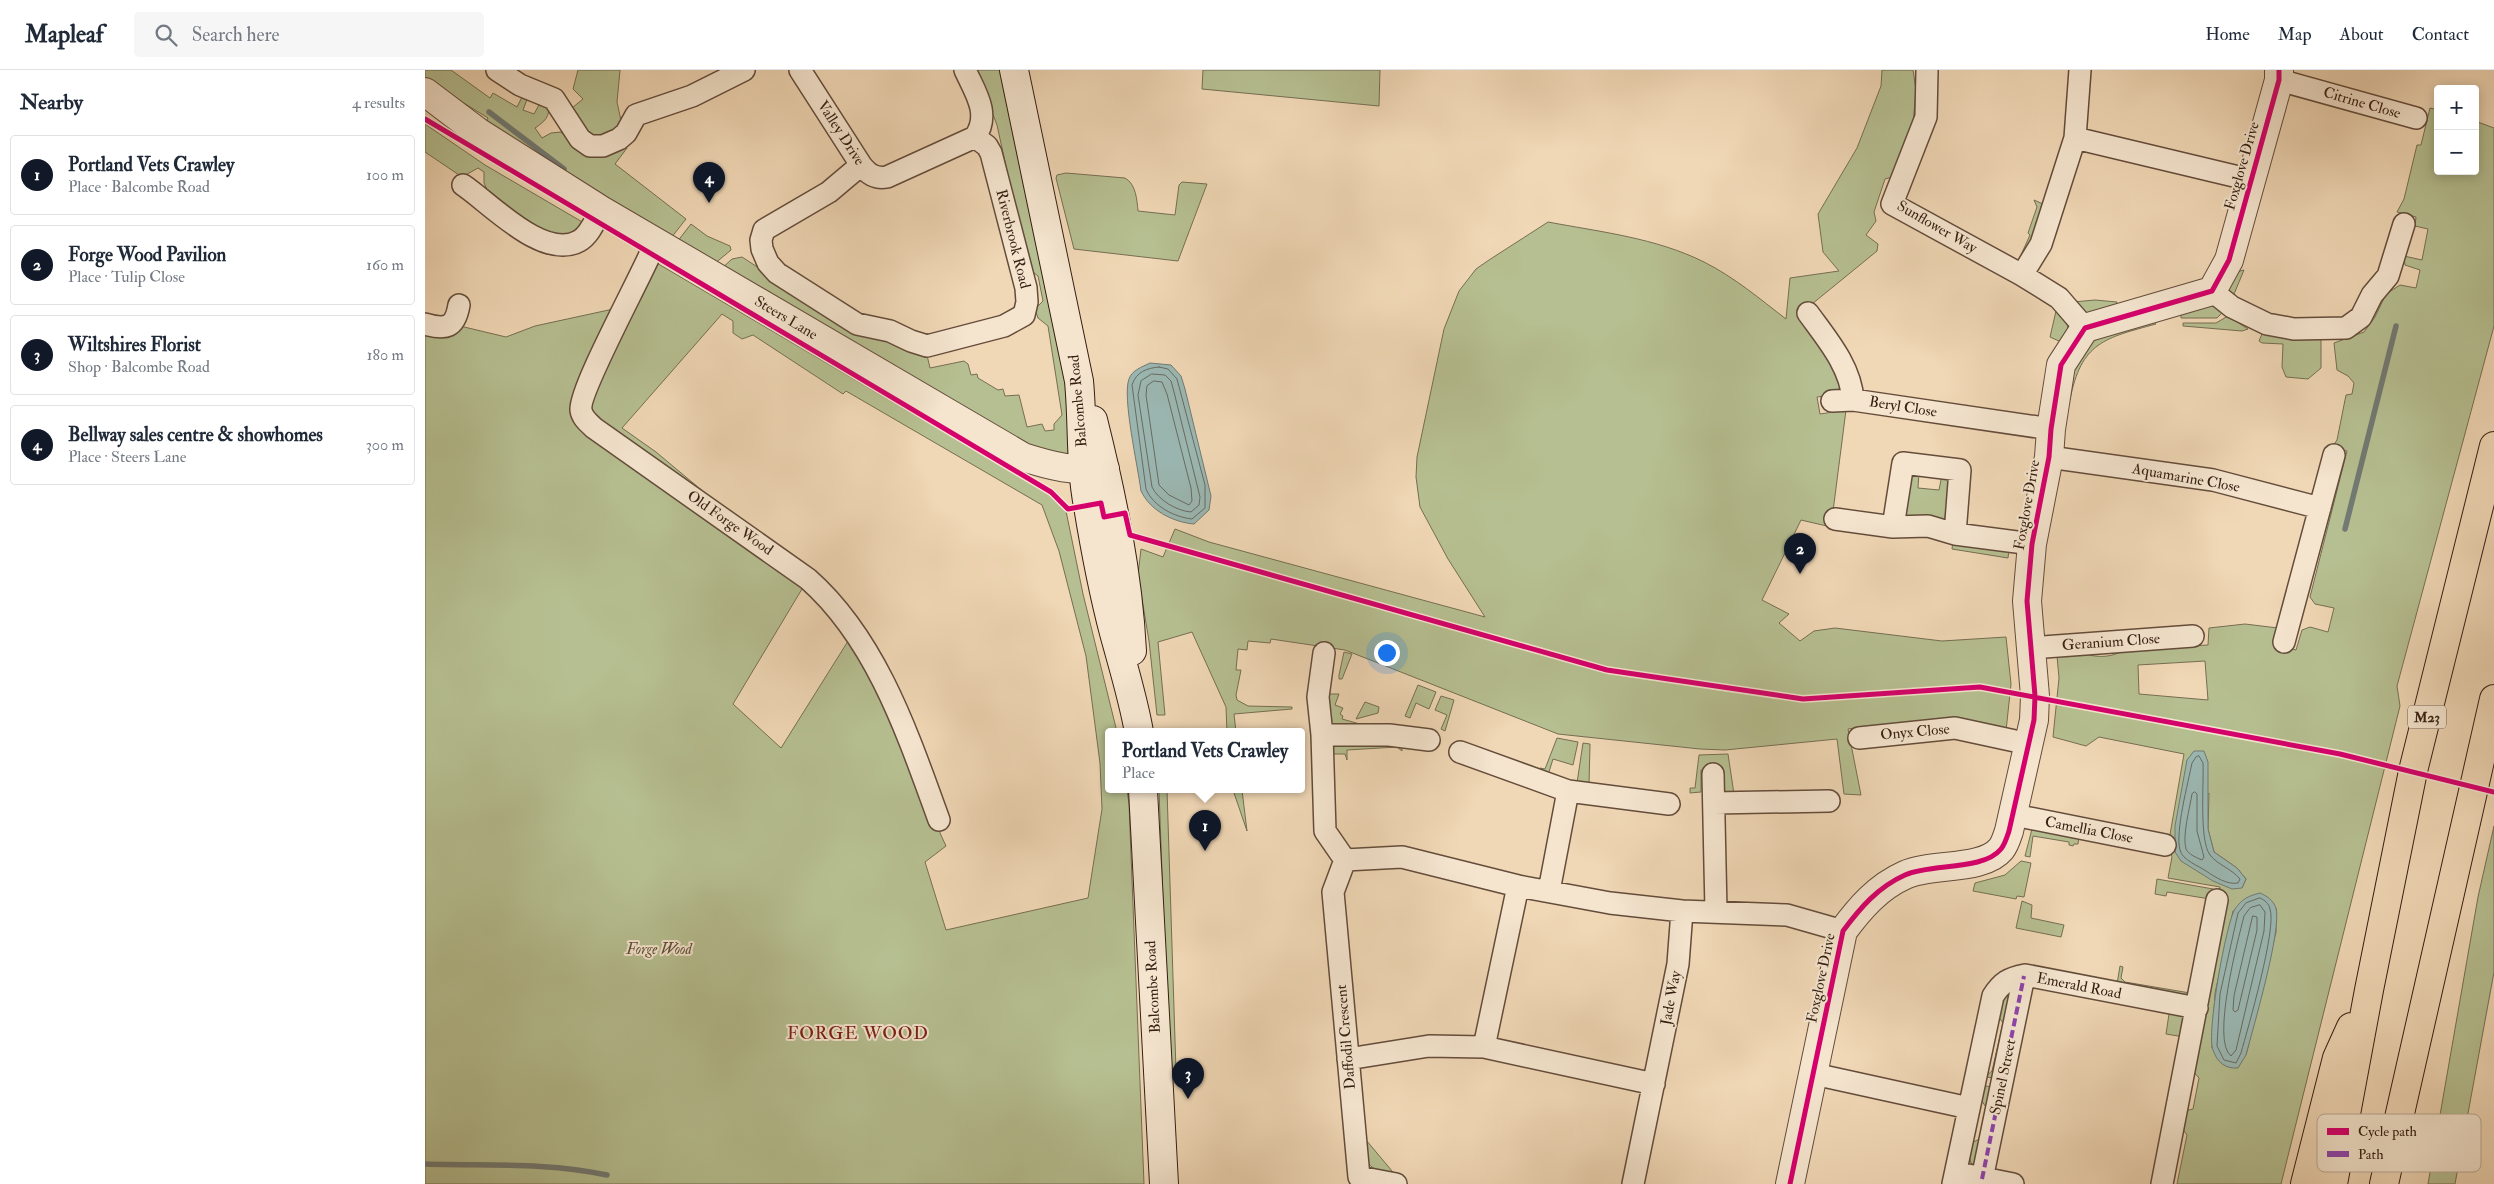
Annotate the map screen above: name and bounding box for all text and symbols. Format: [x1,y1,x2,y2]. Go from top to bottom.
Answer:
search box [134,12,484,57]
text: Mapleaf [25,19,104,50]
icon: search [152,21,180,49]
text: Search here [192,23,279,47]
text: Home [2205,23,2250,46]
text: Map [2278,23,2312,46]
text: About [2340,23,2384,46]
text: Contact [2412,23,2469,46]
street label: Citrine Close [2321,83,2403,123]
map controls [2434,85,2479,175]
button: + [2434,85,2479,130]
text: Nearby [20,89,83,116]
text: 4 results [352,93,405,113]
street label: Valley Drive [813,97,869,169]
street label: Foxglove Drive [2220,120,2264,212]
button: − [2434,130,2479,175]
text: Portland Vets Crawley [68,153,234,177]
pin: 4 [693,162,725,203]
text: 1 [34,165,40,185]
text: 100 m [366,165,404,185]
text: Place · Balcombe Road [68,177,210,197]
street label: Riverbrook Road [991,187,1035,291]
street label: Sunflower Way [1894,196,1981,258]
text: Forge Wood Pavilion [68,243,226,267]
text: 2 [33,255,41,275]
text: 160 m [366,255,404,275]
text: Place · Tulip Close [68,267,185,287]
street label: Steers Lane [751,292,821,344]
text: Wiltshires Florist [68,333,201,357]
text: 3 [34,345,40,365]
text: 180 m [367,345,404,365]
street label: Balcombe Road [1064,353,1092,448]
text: Shop · Balcombe Road [68,357,210,377]
street label: Beryl Close [1868,392,1938,422]
text: Bellway sales centre & showhomes [68,423,323,447]
text: 4 [33,435,41,455]
text: 300 m [366,435,404,455]
text: Place · Steers Lane [68,447,186,467]
street label: Foxglove Drive [2010,458,2044,552]
street label: Aquamarine Close [2130,459,2241,497]
street label: Old Forge Wood [683,486,777,560]
pin: 2 [1784,533,1816,574]
street label: Geranium Close [2061,629,2161,655]
your location [1374,640,1400,666]
road number: M23 [2408,706,2446,729]
street label: Onyx Close [1880,720,1950,744]
popup [1105,728,1305,793]
text: Portland Vets Crawley [1122,739,1288,763]
text: Place [1122,763,1155,783]
pin: 1 [1189,810,1221,851]
street label: Camellia Close [2043,812,2135,848]
street label: Foxglove Drive [1802,931,1840,1025]
park label: Forge Wood [625,940,693,959]
street label: Balcombe Road [1141,940,1165,1034]
street label: Emerald Road [2035,968,2124,1004]
street label: Jade Way [1656,969,1687,1028]
street label: Daffodil Crescent [1332,984,1360,1090]
district label: FORGE WOOD [787,1022,929,1045]
street label: Spinel Street [1986,1037,2021,1117]
pin: 3 [1172,1058,1204,1099]
legend [2317,1114,2481,1172]
text: Cycle path [2358,1123,2418,1141]
text: Path [2358,1146,2384,1163]

